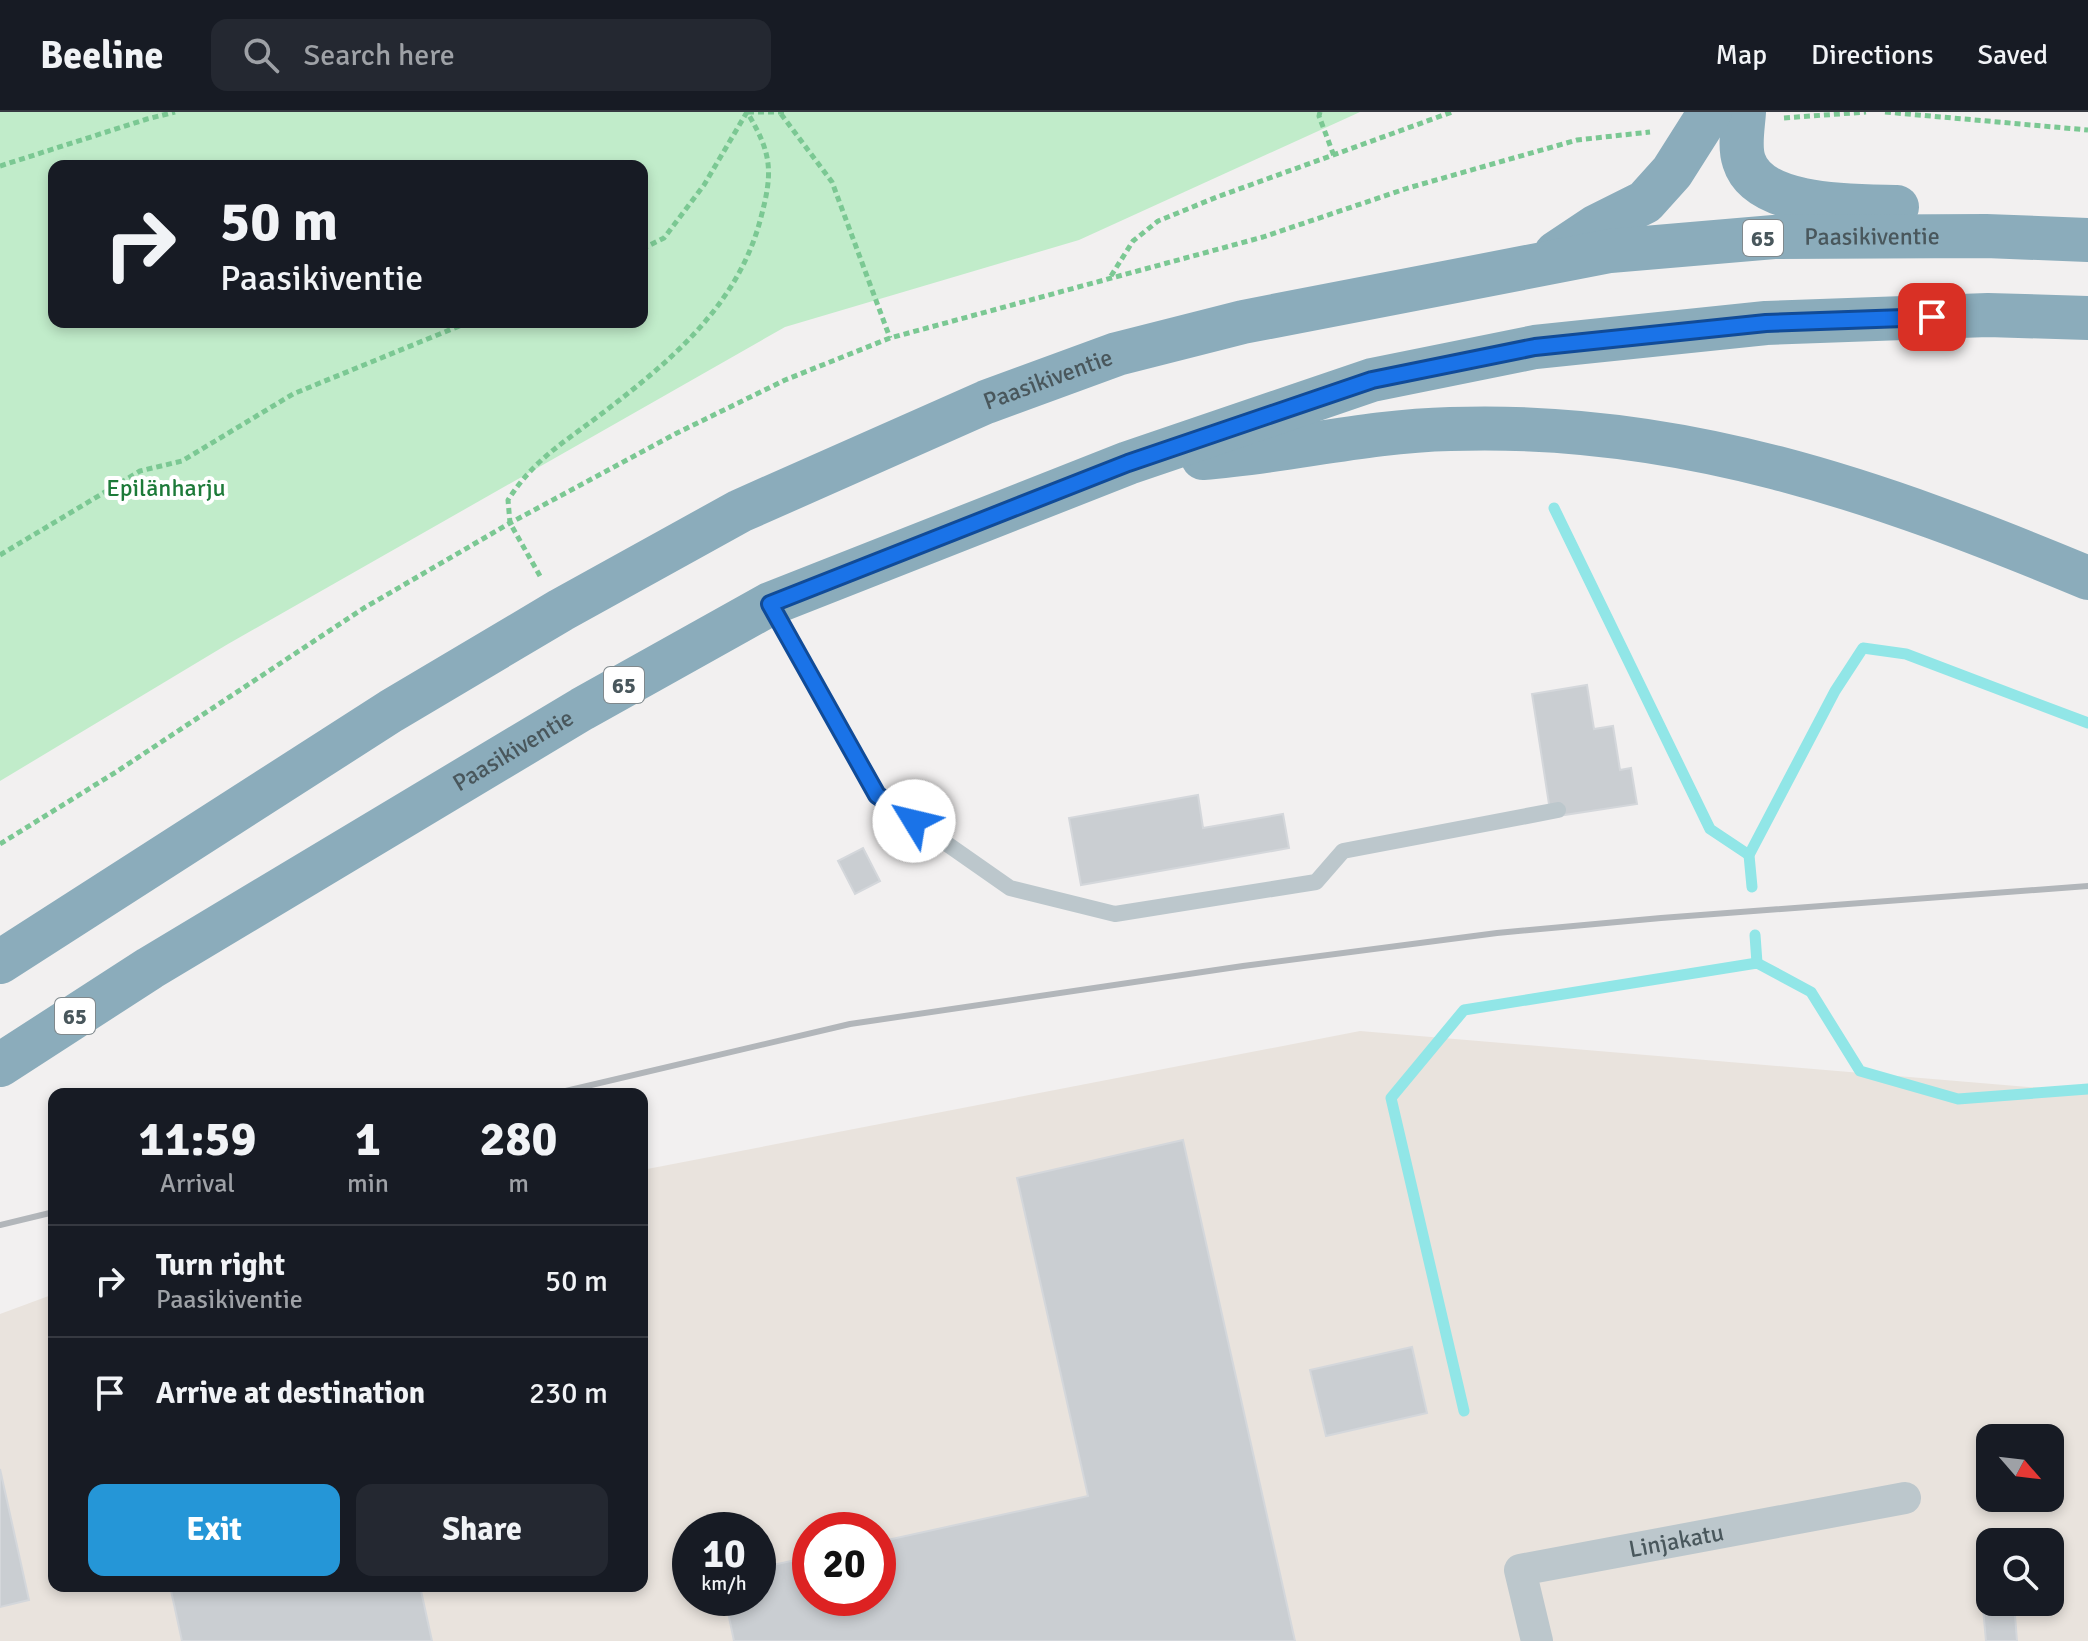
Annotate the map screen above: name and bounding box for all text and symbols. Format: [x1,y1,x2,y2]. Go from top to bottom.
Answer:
search box [211,19,771,91]
text: Beeline [40,32,163,79]
icon: search [239,33,283,77]
text: Search here [303,37,455,74]
text: Map [1715,38,1767,72]
text: Directions [1811,38,1933,72]
text: Saved [1977,38,2048,72]
text: 50 m [220,187,338,256]
icon: right [88,192,192,296]
road number: 65 [1743,220,1783,256]
street label: Paasikiventie [1804,221,1940,252]
text: Paasikiventie [220,256,423,301]
pin [1898,283,1966,351]
icon: arrive [1910,295,1954,339]
street label: Paasikiventie [979,342,1117,417]
park label: Epilänharju [106,473,226,503]
road number: 65 [604,667,644,703]
street label: Paasikiventie [447,703,579,798]
position arrow [872,779,956,863]
road number: 65 [55,998,95,1034]
text: 11:59 [139,1110,256,1169]
text: 1 [355,1110,381,1169]
text: 280 [480,1110,557,1169]
text: Arrival [160,1168,235,1200]
text: min [347,1168,389,1200]
text: m [508,1168,529,1200]
text: Turn right [156,1247,285,1284]
icon: right [88,1259,132,1303]
text: 50 m [545,1263,608,1300]
text: Paasikiventie [156,1284,303,1316]
icon: arrive [88,1371,132,1415]
text: Arrive at destination [156,1375,425,1412]
text: 230 m [529,1375,608,1412]
north arrow [1976,1424,2064,1512]
map controls [1976,1424,2064,1616]
button: Exit [88,1484,340,1576]
button: Share [356,1484,608,1576]
speed limit sign: 20 [792,1512,896,1616]
street label: Linjakatu [1626,1517,1726,1564]
button: search [1976,1528,2064,1616]
text: 10 [702,1529,746,1579]
text: km/h [701,1571,747,1596]

